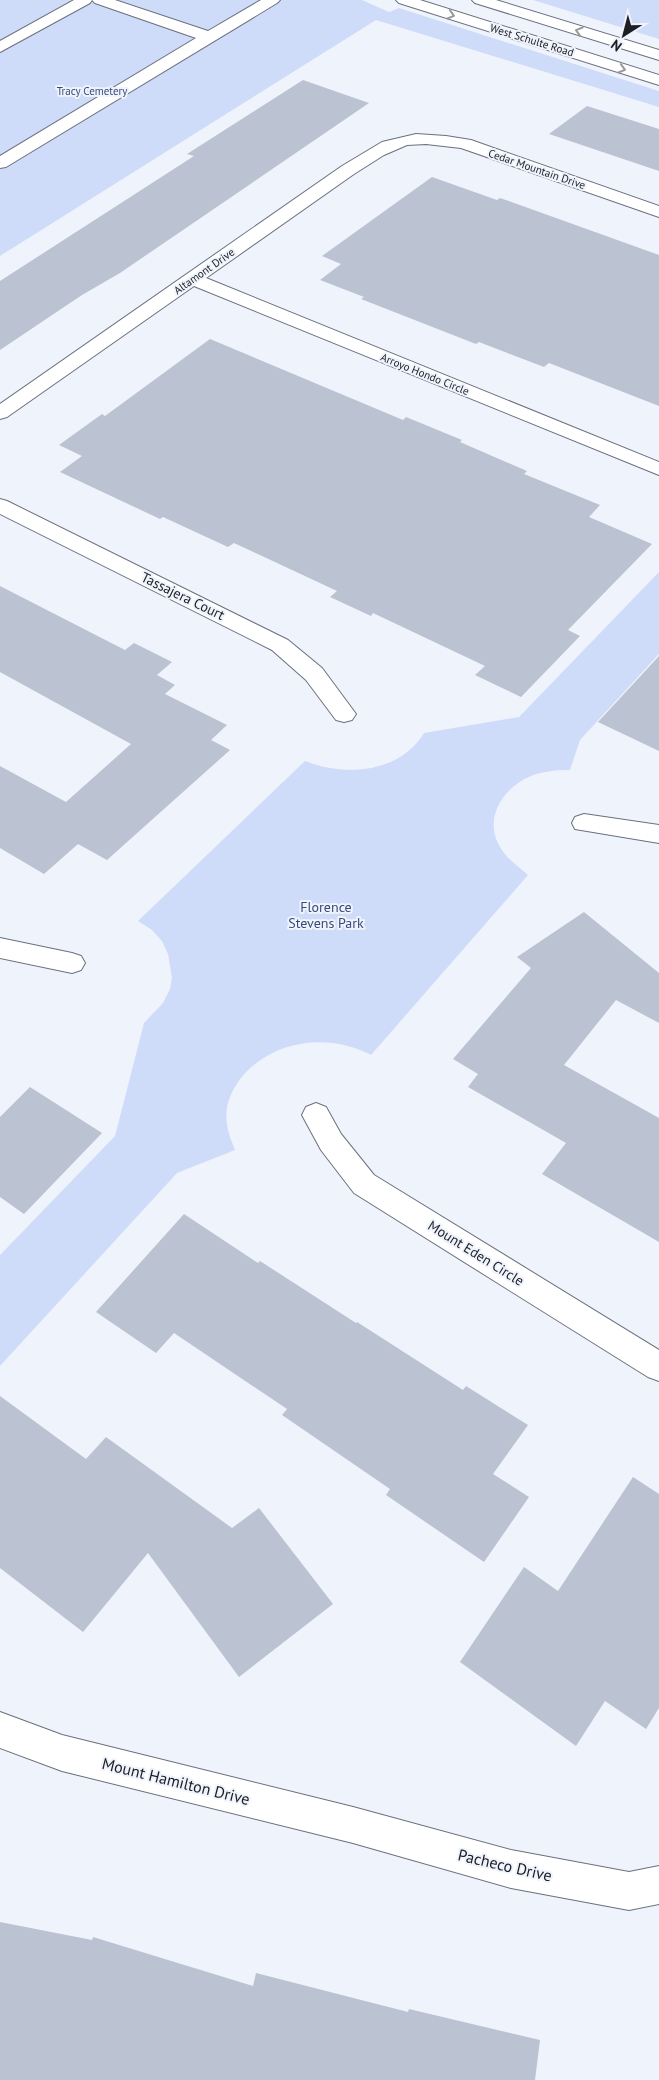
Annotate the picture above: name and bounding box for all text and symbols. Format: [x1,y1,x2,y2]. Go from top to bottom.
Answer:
one-way arrow [446,9,454,19]
north arrow [599,10,649,60]
street label: West Schulte Road [488,21,576,59]
one-way arrow [575,26,584,36]
text: N [607,36,625,56]
one-way arrow [618,63,626,73]
park label: Tracy Cemetery [57,84,128,98]
street label: Cedar Mountain Drive [487,146,588,192]
street label: Altamont Drive [171,245,237,297]
street label: Arroyo Hondo Circle [379,350,472,398]
street label: Tassajera Court [138,568,228,624]
park label: Florence Stevens Park [288,898,364,932]
street label: Mount Eden Circle [425,1216,527,1290]
street label: Mount Hamilton Drive [100,1753,252,1809]
street label: Pacheco Drive [456,1844,554,1886]

